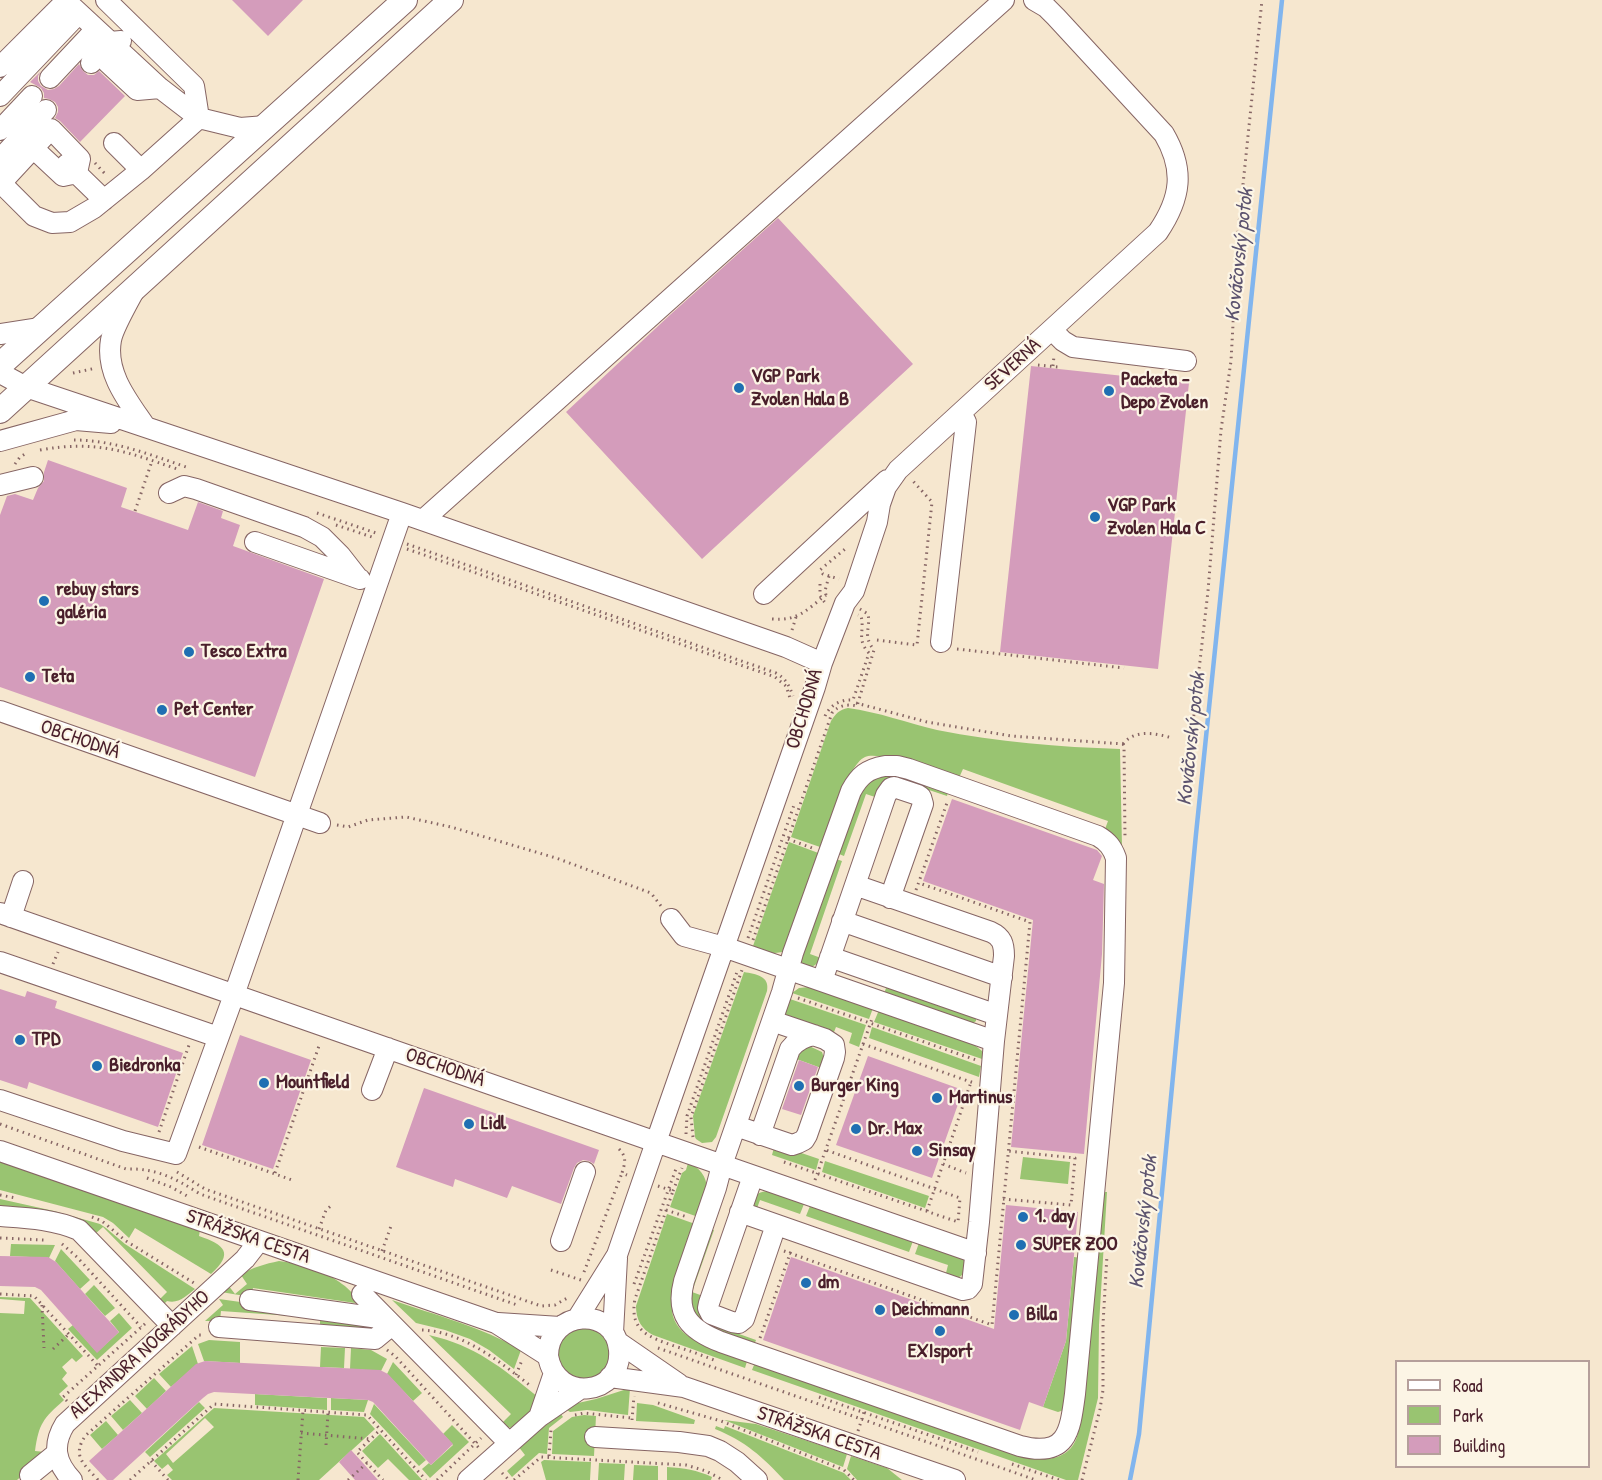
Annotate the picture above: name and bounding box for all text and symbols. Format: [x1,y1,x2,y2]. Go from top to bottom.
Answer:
water label: Kováčovský potok [1220,187,1260,323]
street label: SEVERNÁ [980,333,1046,397]
place label: VGP Park Zvolen Hala B [751,365,849,412]
place label: Packeta - Depo Zvolen [1121,368,1208,415]
marker: VGP Park Zvolen Hala B [732,381,746,395]
marker: Packeta - Depo Zvolen [1102,384,1116,398]
place label: VGP Park Zvolen Hala C [1107,494,1206,541]
marker: VGP Park Zvolen Hala C [1088,510,1102,524]
place label: rebuy stars galéria [56,578,139,625]
marker: rebuy stars galéria [37,594,51,608]
place label: Tesco Extra [201,640,287,664]
marker: Tesco Extra [182,645,196,659]
place label: Teta [42,665,74,689]
street label: OBCHODNÁ [781,666,829,752]
marker: Teta [23,670,37,684]
water label: Kováčovský potok [1172,671,1212,807]
place label: Pet Center [174,698,254,722]
marker: Pet Center [155,703,169,717]
street label: OBCHODNÁ [37,715,123,765]
place label: TPD [32,1028,60,1052]
marker: TPD [13,1033,27,1047]
street label: OBCHODNÁ [402,1043,488,1093]
place label: Biedronka [109,1054,180,1078]
marker: Biedronka [90,1059,104,1073]
place label: Mountfield [276,1071,349,1095]
place label: Burger King [811,1074,899,1098]
marker: Mountfield [257,1076,271,1090]
marker: Burger King [792,1079,806,1093]
place label: Martinus [949,1086,1013,1110]
marker: Martinus [930,1091,944,1105]
place label: Lidl [481,1112,506,1136]
marker: Lidl [462,1117,476,1131]
place label: Dr. Max [868,1117,923,1141]
marker: Dr. Max [849,1122,863,1136]
place label: Sinsay [929,1139,976,1163]
marker: Sinsay [910,1144,924,1158]
water label: Kováčovský potok [1124,1154,1164,1290]
street label: STRÁŽSKA CESTA [183,1205,313,1269]
place label: 1. day [1035,1205,1075,1229]
marker: 1. day [1016,1210,1030,1224]
place label: SUPER ZOO [1033,1233,1118,1257]
marker: SUPER ZOO [1014,1238,1028,1252]
place label: dm [818,1271,839,1295]
marker: dm [799,1276,813,1290]
street label: ALEXANDRA NOGRÁDYHO [65,1286,215,1424]
place label: Deichmann [892,1298,970,1322]
marker: Deichmann [873,1303,887,1317]
place label: Billa [1026,1303,1057,1327]
marker: Billa [1007,1308,1021,1322]
marker: EXIsport [933,1324,947,1338]
place label: EXIsport [908,1340,972,1364]
legend [1395,1360,1590,1468]
text: Road [1453,1373,1483,1398]
street label: STRÁŽSKA CESTA [754,1402,884,1466]
text: Park [1453,1403,1483,1428]
text: Building [1453,1433,1505,1458]

